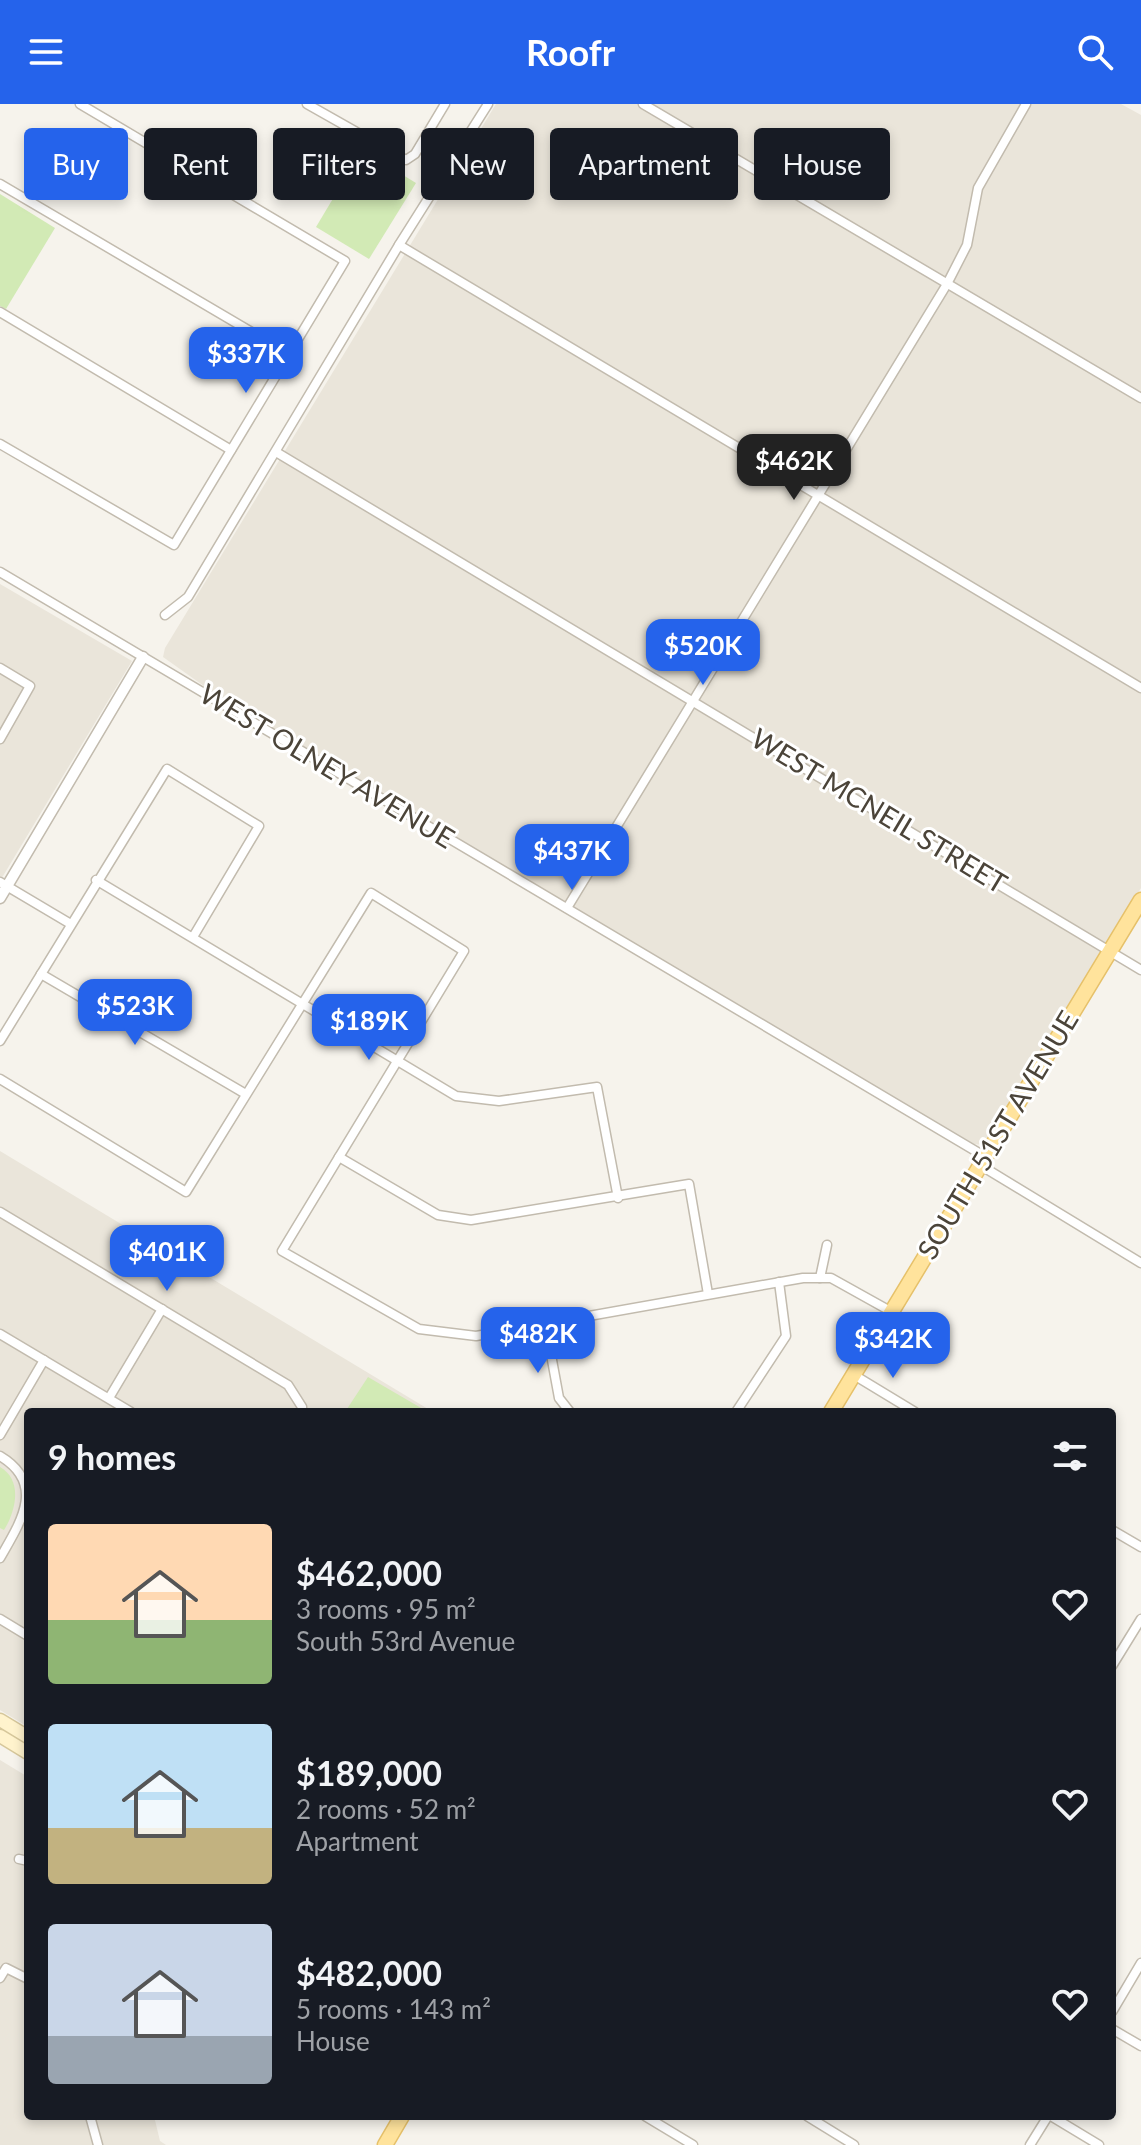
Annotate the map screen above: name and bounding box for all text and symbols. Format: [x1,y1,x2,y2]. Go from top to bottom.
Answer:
icon: menu [24,30,68,74]
text: Roofr [526,30,615,74]
icon: search [1073,30,1117,74]
chip: Buy [24,128,128,200]
chip: Rent [144,128,257,200]
chip: Filters [273,128,405,200]
chip: New [421,128,534,200]
chip: Apartment [550,128,738,200]
chip: House [754,128,890,200]
pin: $337K [190,327,302,395]
text: $337K [207,337,285,369]
pin: $462K [738,434,850,502]
text: $462K [755,444,833,476]
pin: $520K [647,619,759,687]
text: $520K [664,629,742,661]
street label: WEST OLNEY AVENUE [194,676,461,855]
street label: WEST MCNEIL STREET [746,720,1014,900]
pin: $437K [516,824,628,892]
text: $437K [533,834,611,866]
pin: $523K [79,979,191,1047]
text: $523K [96,989,174,1021]
pin: $189K [313,994,425,1062]
text: $189K [330,1004,408,1036]
street label: SOUTH 51ST AVENUE [910,1004,1085,1265]
pin: $401K [111,1225,223,1293]
text: $401K [128,1235,206,1267]
pin: $482K [482,1307,594,1375]
pin: $342K [837,1312,949,1380]
text: $482K [499,1317,577,1349]
text: $342K [854,1322,932,1354]
icon: filters [1048,1434,1092,1478]
text: 9 homes [48,1436,176,1477]
text: $462,000 [296,1552,442,1593]
icon: home [112,1556,208,1652]
icon: heart [1048,1582,1092,1626]
text: 3 rooms · 95 m² [296,1593,476,1625]
text: South 53rd Avenue [296,1625,515,1657]
text: $189,000 [296,1752,442,1793]
icon: home [112,1756,208,1852]
icon: heart [1048,1782,1092,1826]
text: 2 rooms · 52 m² [296,1793,476,1825]
text: Apartment [296,1825,419,1857]
text: $482,000 [296,1952,442,1993]
icon: home [112,1956,208,2052]
icon: heart [1048,1982,1092,2026]
text: 5 rooms · 143 m² [296,1993,491,2025]
text: House [296,2025,370,2057]

